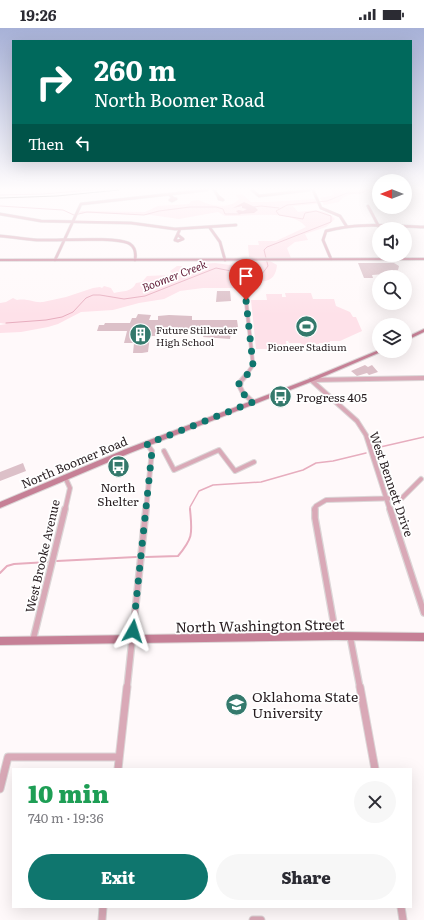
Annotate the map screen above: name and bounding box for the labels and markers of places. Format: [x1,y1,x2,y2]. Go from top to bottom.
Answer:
pin [229,259,263,300]
sports icon: Pioneer Stadium [294,313,320,339]
building icon: Future Stillwater High School [128,322,154,348]
place label: Future Stillwater High School [156,322,238,349]
place label: Pioneer Stadium [267,339,347,354]
bus stop icon: Progress 405 [267,384,293,410]
place label: Progress 405 [296,388,367,406]
bus stop icon: North Shelter [105,453,131,479]
place label: North Shelter [97,478,139,510]
place label: Oklahoma State University [252,686,358,722]
school or university icon: Oklahoma State University [223,691,249,717]

